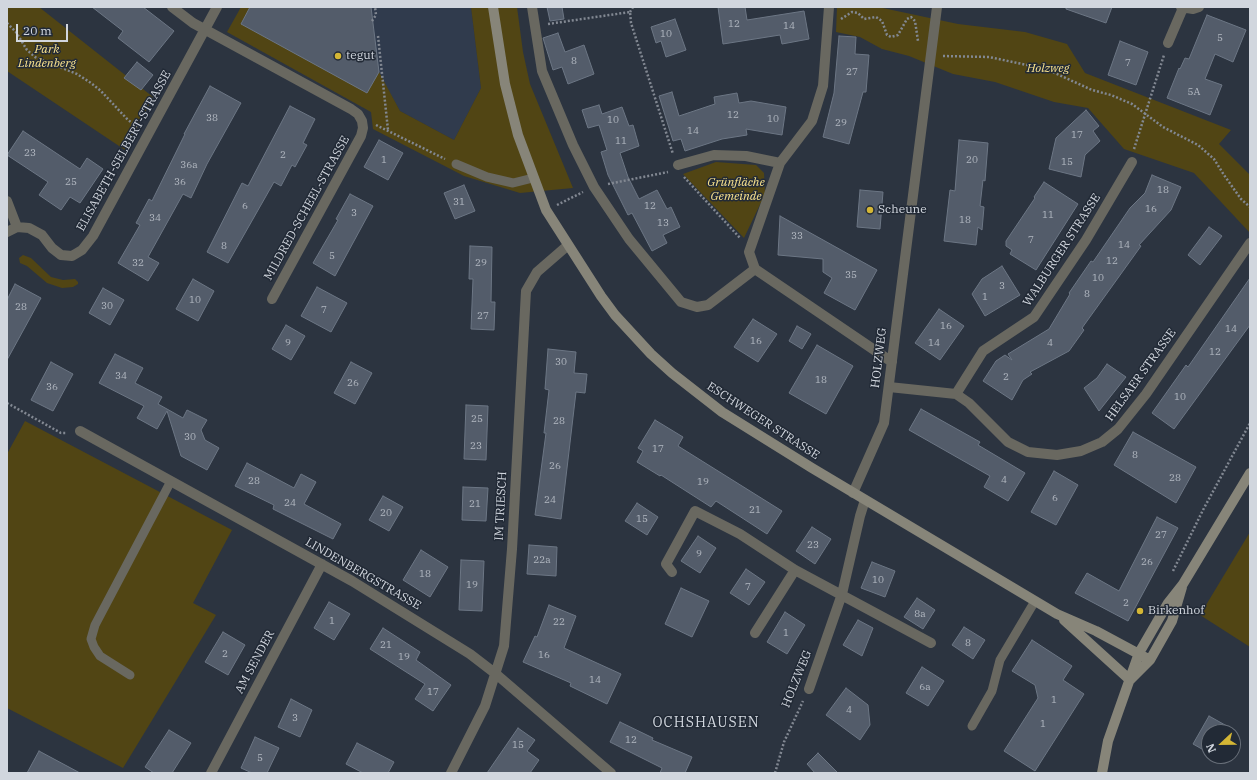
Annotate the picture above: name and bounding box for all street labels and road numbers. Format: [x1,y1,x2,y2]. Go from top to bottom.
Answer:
street label: ELISABETH-SELBERT-STRASSE [74,68,174,234]
street label: MILDRED-SCHEEL-STRASSE [261,133,353,283]
street label: WALBURGER STRASSE [1020,191,1104,309]
street label: HELSAER STRASSE [1103,326,1179,424]
street label: HOLZWEG [868,327,890,389]
street label: ESCHWEGER STRASSE [704,379,822,463]
street label: IM TRIESCH [492,471,510,541]
street label: LINDENBERGSTRASSE [303,535,423,613]
street label: AM SENDER [232,628,278,696]
street label: HOLZWEG [779,648,815,710]

